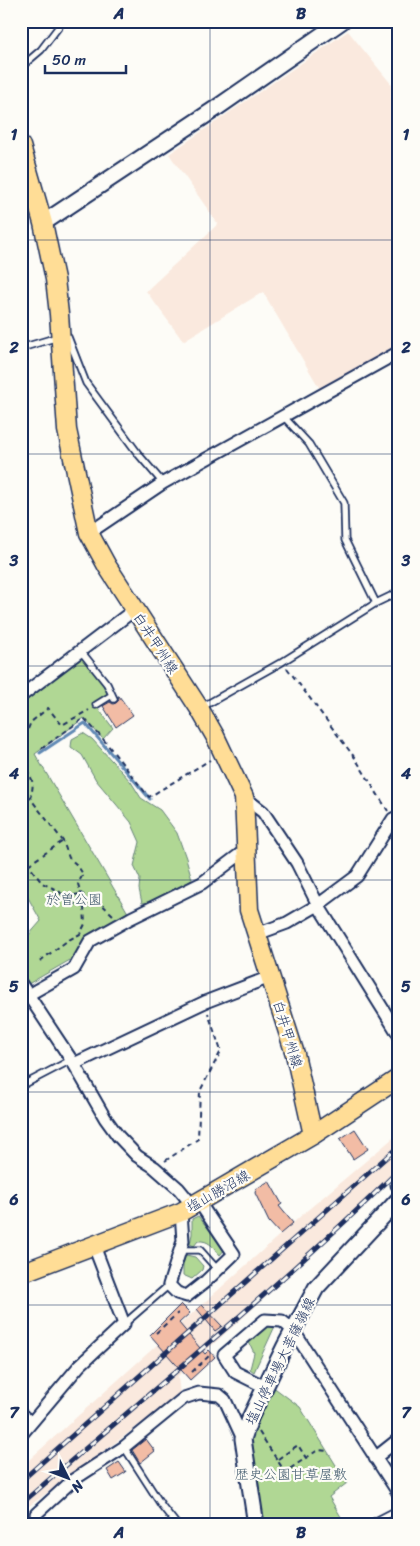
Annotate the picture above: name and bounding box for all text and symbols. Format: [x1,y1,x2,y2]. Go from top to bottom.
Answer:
text: A [113,0,124,28]
text: B [296,0,307,28]
scale bar [45,42,126,74]
text: 50 m [52,47,87,73]
text: 1 [11,120,18,149]
text: 1 [403,120,410,149]
text: 2 [8,333,19,362]
text: 2 [400,333,411,362]
text: 3 [9,546,19,575]
text: 3 [401,546,411,575]
street label: 白井甲州線 [126,607,185,679]
text: 4 [8,759,19,788]
text: 4 [400,759,411,788]
park label: 於曽公園 [46,887,102,912]
text: 5 [9,972,19,1001]
text: 5 [401,972,411,1001]
street label: 白井甲州線 [265,997,310,1071]
street label: 塩山勝沼線 [182,1163,255,1220]
text: 6 [8,1185,19,1214]
text: 6 [400,1185,411,1214]
street label: 塩山停車場大菩薩嶺線 [239,1293,322,1430]
text: 7 [9,1398,20,1427]
text: 7 [401,1398,412,1427]
north arrow [42,1454,92,1504]
park label: 歴史公園甘草屋敷 [235,1462,347,1487]
text: N [65,1474,90,1499]
text: A [113,1518,124,1546]
text: B [296,1518,307,1546]

